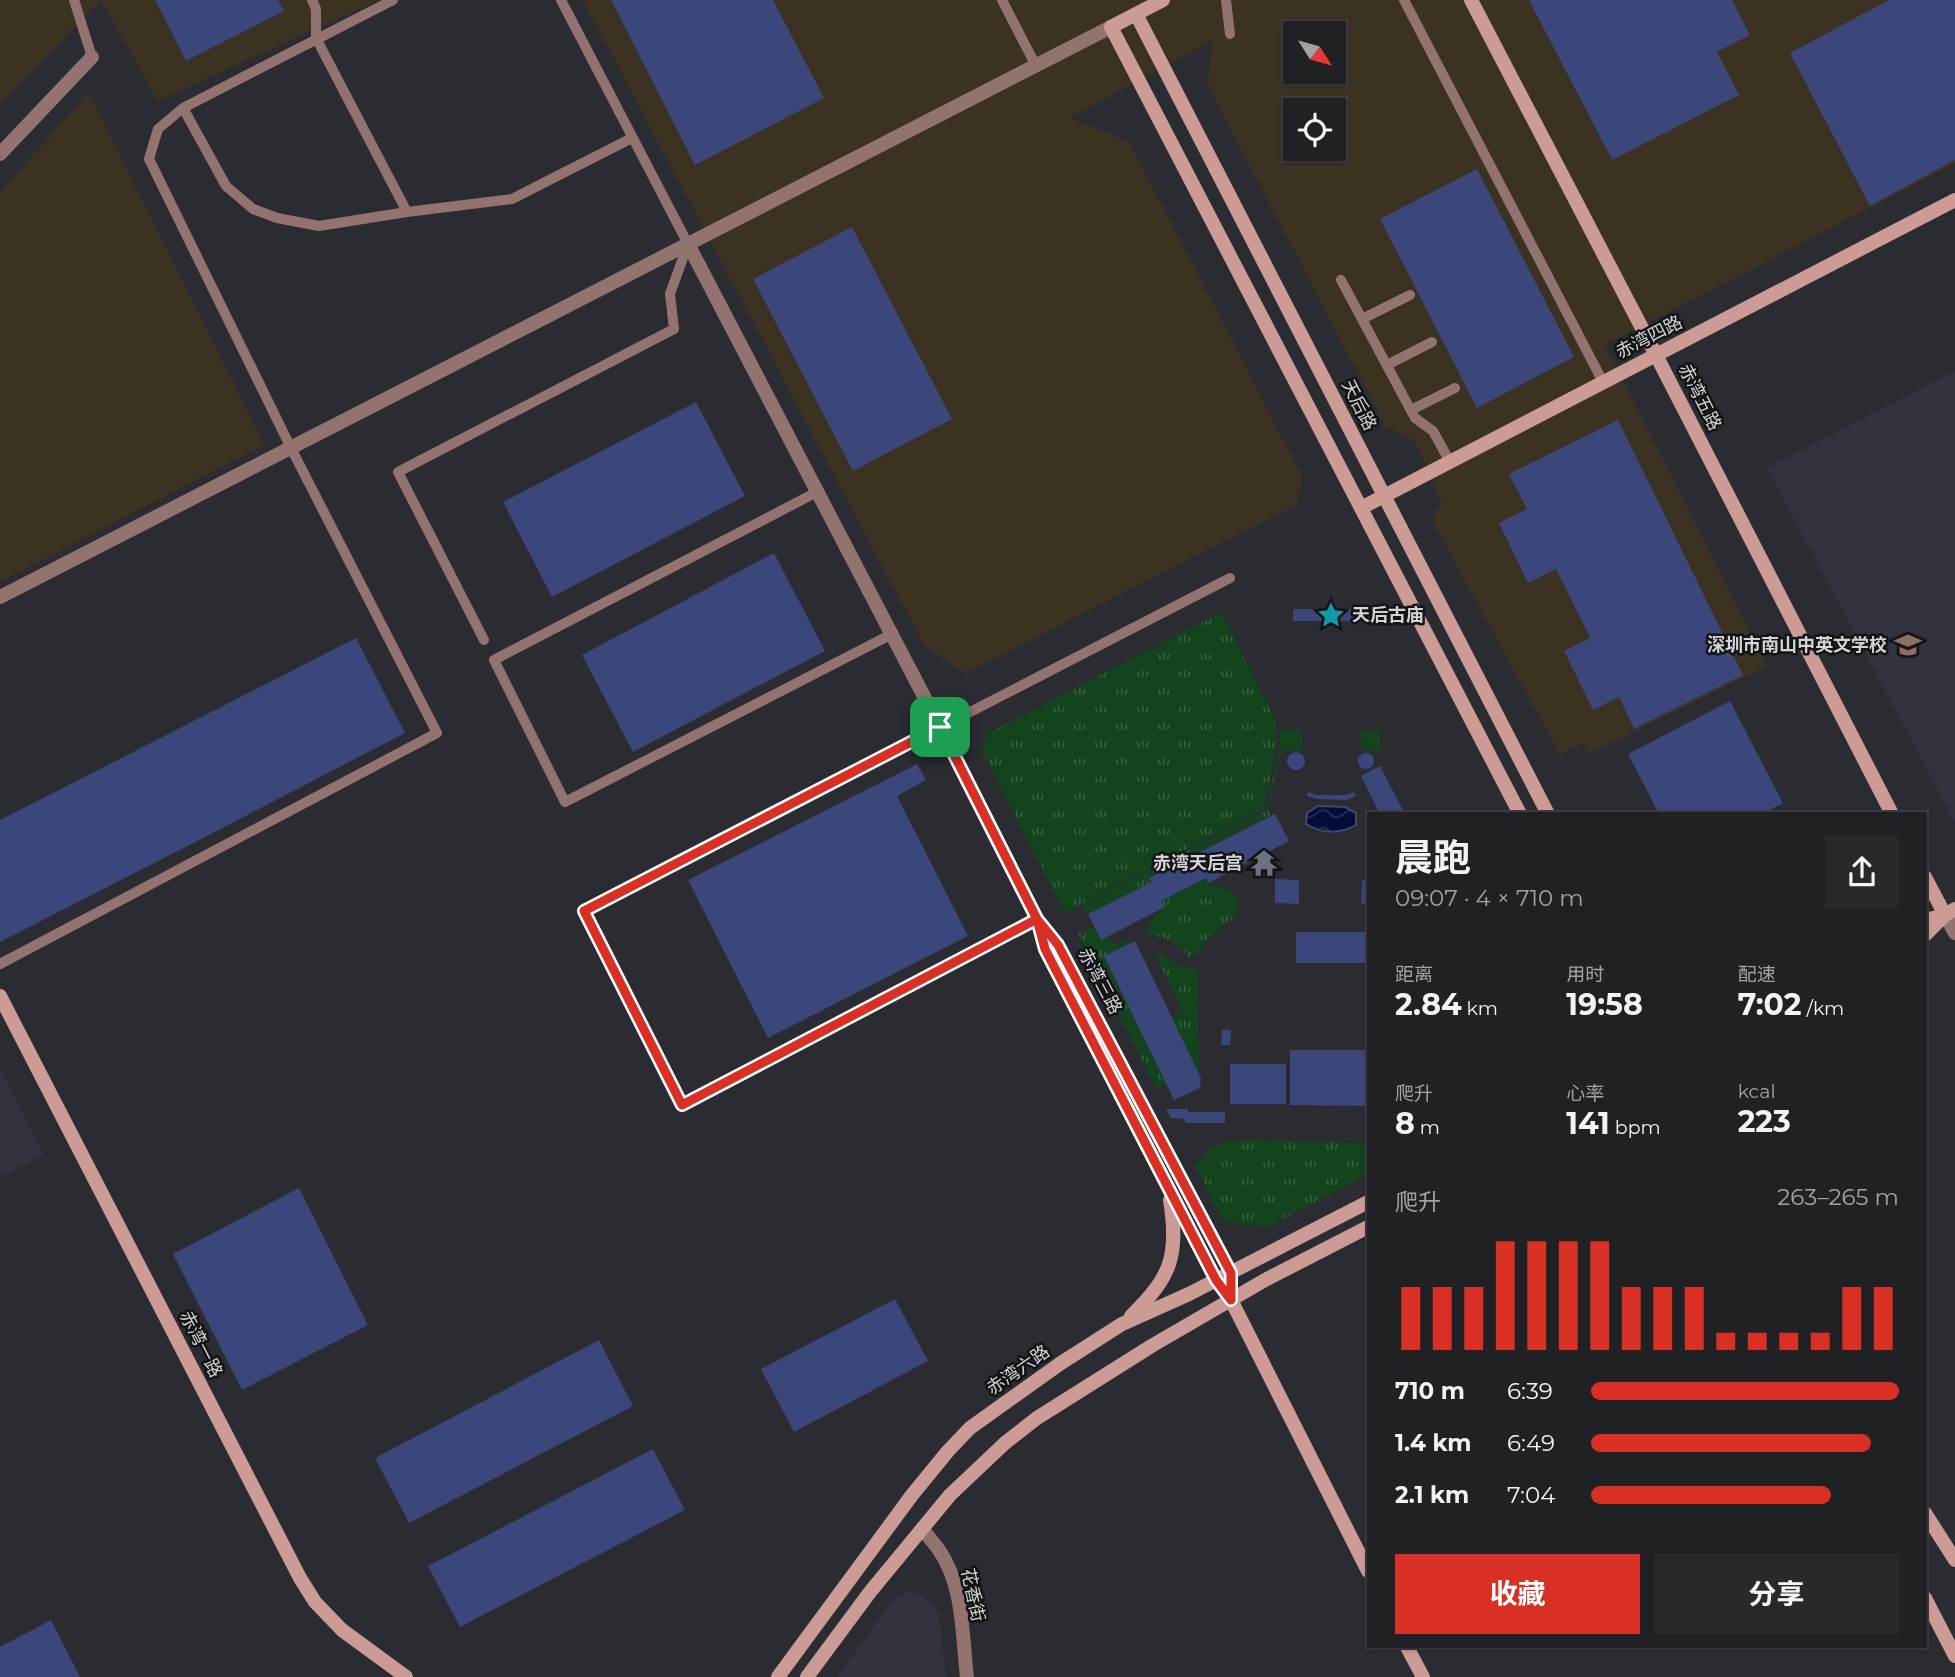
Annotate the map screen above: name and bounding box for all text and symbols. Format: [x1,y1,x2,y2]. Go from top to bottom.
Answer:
north arrow [1283,21,1346,84]
map controls [1283,21,1346,161]
button: locate [1283,98,1346,161]
street label: 赤湾四路 [1612,311,1686,363]
street label: 赤湾五路 [1674,360,1726,434]
street label: 天后路 [1337,376,1381,434]
place icon: 天后古庙 [1316,600,1346,630]
place label: 天后古庙 [1352,604,1424,626]
school or university icon: 深圳市南山中英文学校 [1893,630,1923,660]
place label: 深圳市南山中英文学校 [1707,634,1887,656]
pin [910,697,970,757]
icon: arrive [921,708,959,746]
text: 晨跑 [1395,834,1471,881]
button: share [1825,835,1899,909]
temple icon: 赤湾天后宫 [1249,848,1279,878]
place label: 赤湾天后宫 [1153,852,1243,874]
text: 09:07 · 4 × 710 m [1395,884,1584,912]
street label: 赤湾三路 [1073,944,1127,1018]
text: 距离 [1395,963,1433,986]
text: 用时 [1566,963,1604,986]
text: 配速 [1738,963,1776,986]
text: 2.84 [1395,986,1462,1023]
text: 19:58 [1566,986,1643,1023]
text: 7:02 [1738,986,1801,1023]
text: km [1462,997,1498,1020]
text: /km [1801,997,1844,1020]
text: kcal [1738,1080,1776,1103]
text: 爬升 [1395,1082,1433,1105]
text: 心率 [1566,1082,1604,1105]
text: 223 [1738,1103,1791,1140]
text: 8 [1395,1105,1415,1142]
text: 141 [1566,1105,1610,1142]
text: m [1415,1116,1440,1139]
text: bpm [1610,1116,1661,1139]
text: 263–265 m [1777,1183,1899,1211]
text: 爬升 [1395,1188,1441,1216]
street label: 赤湾一路 [175,1307,227,1381]
street label: 赤湾六路 [982,1340,1054,1400]
text: 710 m [1395,1377,1465,1405]
text: 6:39 [1507,1377,1553,1405]
text: 1.4 km [1395,1429,1472,1457]
text: 6:49 [1507,1429,1555,1457]
text: 2.1 km [1395,1481,1469,1509]
text: 7:04 [1507,1481,1555,1509]
button: 收藏 [1395,1554,1640,1634]
button: 分享 [1654,1554,1899,1634]
street label: 花香街 [957,1566,989,1624]

